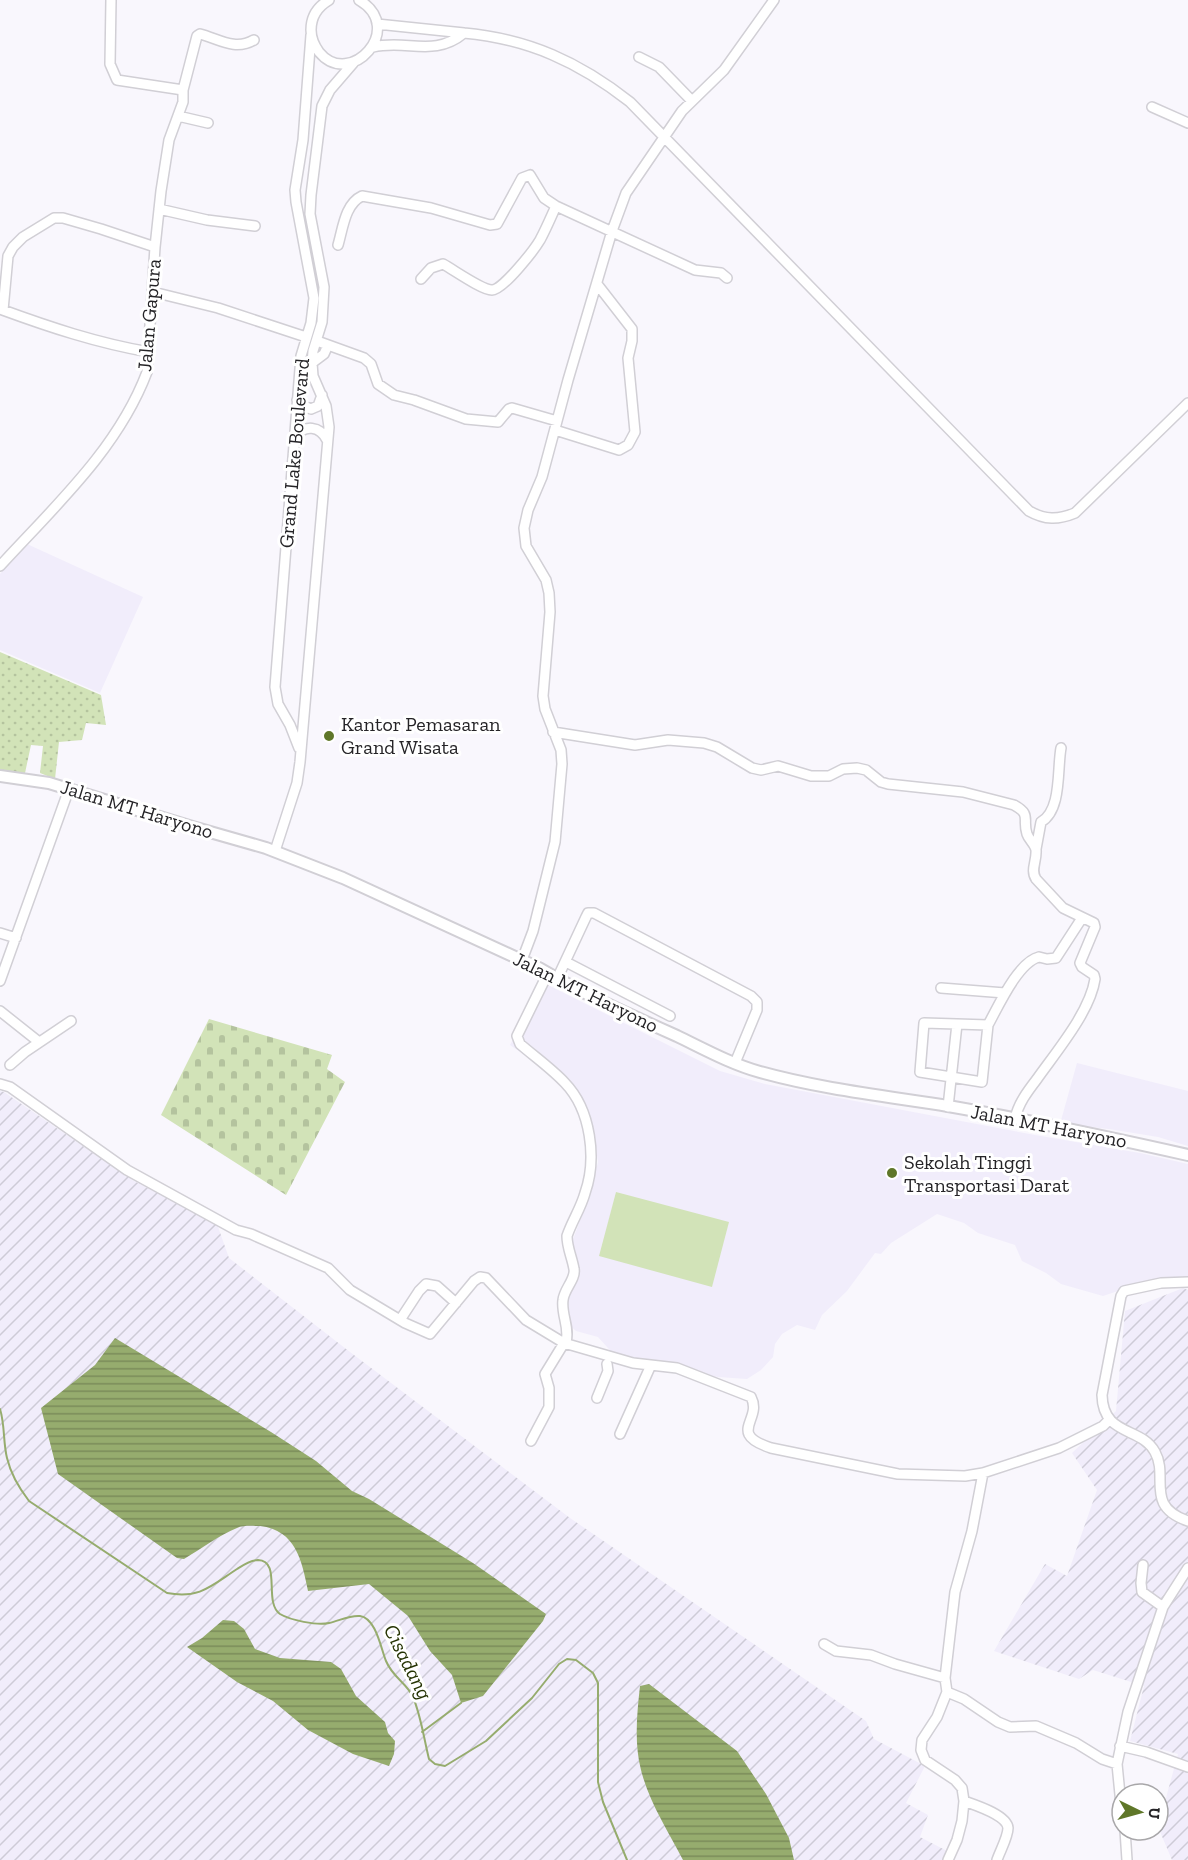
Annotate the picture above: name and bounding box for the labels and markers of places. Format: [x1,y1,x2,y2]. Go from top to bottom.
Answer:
place label: Kantor Pemasaran Grand Wisata [341,712,501,759]
marker: Kantor Pemasaran Grand Wisata [322,729,336,743]
place label: Sekolah Tinggi Transportasi Darat [904,1150,1070,1197]
marker: Sekolah Tinggi Transportasi Darat [885,1166,899,1180]

